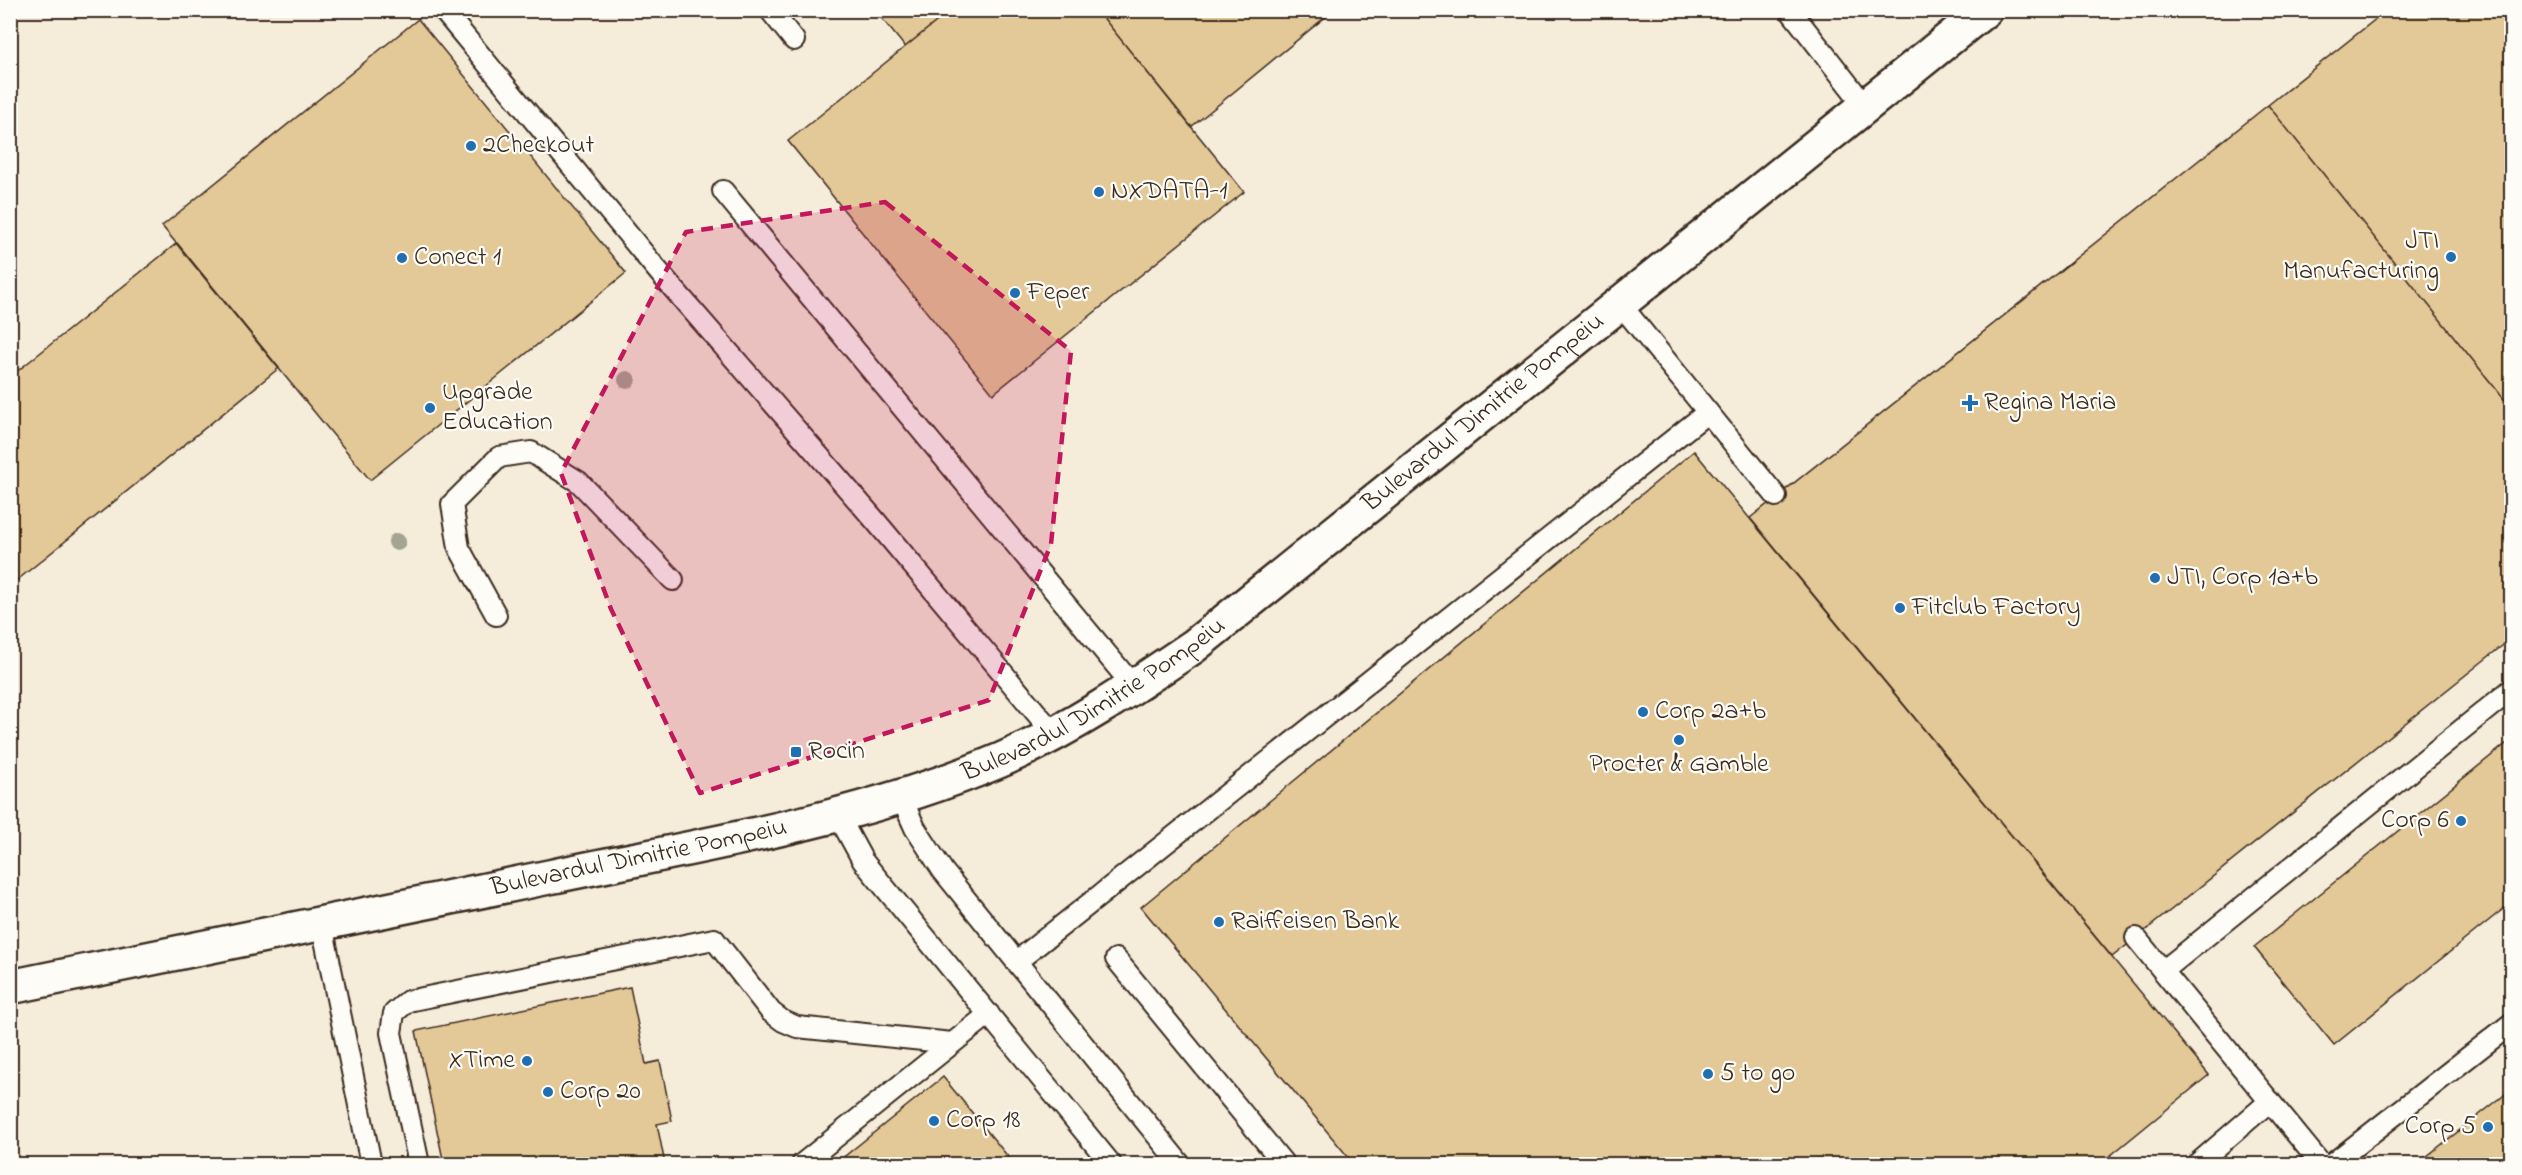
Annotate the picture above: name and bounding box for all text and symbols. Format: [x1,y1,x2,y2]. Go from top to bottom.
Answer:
place label: 2Checkout [483,127,594,165]
marker: 2Checkout [464,139,478,153]
place label: NXDATA-1 [1111,173,1228,211]
marker: NXDATA-1 [1092,185,1106,199]
place label: JTI Manufacturing [2283,223,2439,291]
place label: Conect 1 [414,239,501,277]
marker: JTI Manufacturing [2444,250,2458,264]
marker: Conect 1 [395,251,409,265]
place label: Feper [1026,274,1090,312]
marker: Feper [1008,286,1022,300]
street label: Bulevardul Dimitrie Pompeiu [1353,304,1613,523]
place label: Upgrade Education [442,374,553,442]
place label: Regina Maria [1984,384,2116,422]
marker: Regina Maria [1961,394,1979,412]
marker: Upgrade Education [423,401,437,415]
place label: JTI, Corp 1a+b [2167,559,2318,597]
marker: JTI, Corp 1a+b [2148,571,2162,585]
place label: Fitclub Factory [1911,589,2080,627]
marker: Fitclub Factory [1893,601,1907,615]
street label: Bulevardul Dimitrie Pompeiu [955,608,1234,793]
place label: Corp 2a+b [1655,693,1766,731]
marker: Corp 2a+b [1636,705,1650,719]
place label: Rocin [808,733,865,771]
marker: Procter & Gamble [1672,733,1686,747]
marker: Rocin [789,745,803,759]
place label: Procter & Gamble [1589,746,1769,784]
place label: Corp 6 [2381,802,2449,840]
street label: Bulevardul Dimitrie Pompeiu [486,809,791,908]
marker: Corp 6 [2454,814,2468,828]
place label: Raiffeisen Bank [1231,903,1400,941]
marker: Raiffeisen Bank [1212,915,1226,929]
place label: XTime [449,1042,515,1080]
marker: XTime [520,1054,534,1068]
place label: 5 to go [1720,1055,1795,1093]
marker: 5 to go [1701,1067,1715,1081]
place label: Corp 20 [560,1073,641,1111]
marker: Corp 20 [541,1085,555,1099]
place label: Corp 18 [946,1102,1021,1140]
place label: Corp 5 [2405,1108,2476,1146]
marker: Corp 18 [927,1114,941,1128]
marker: Corp 5 [2481,1120,2495,1134]

